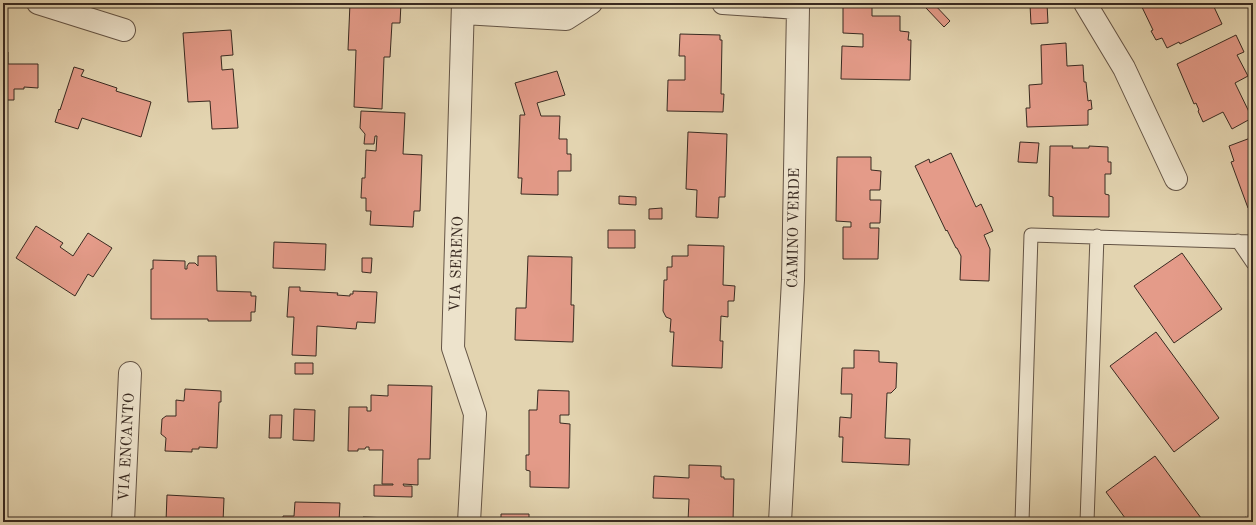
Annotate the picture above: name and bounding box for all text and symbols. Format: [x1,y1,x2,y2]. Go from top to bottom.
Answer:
street label: CAMINO VERDE [786,168,803,288]
street label: VIA SERENO [448,216,467,312]
street label: VIA ENCANTO [117,392,138,502]

